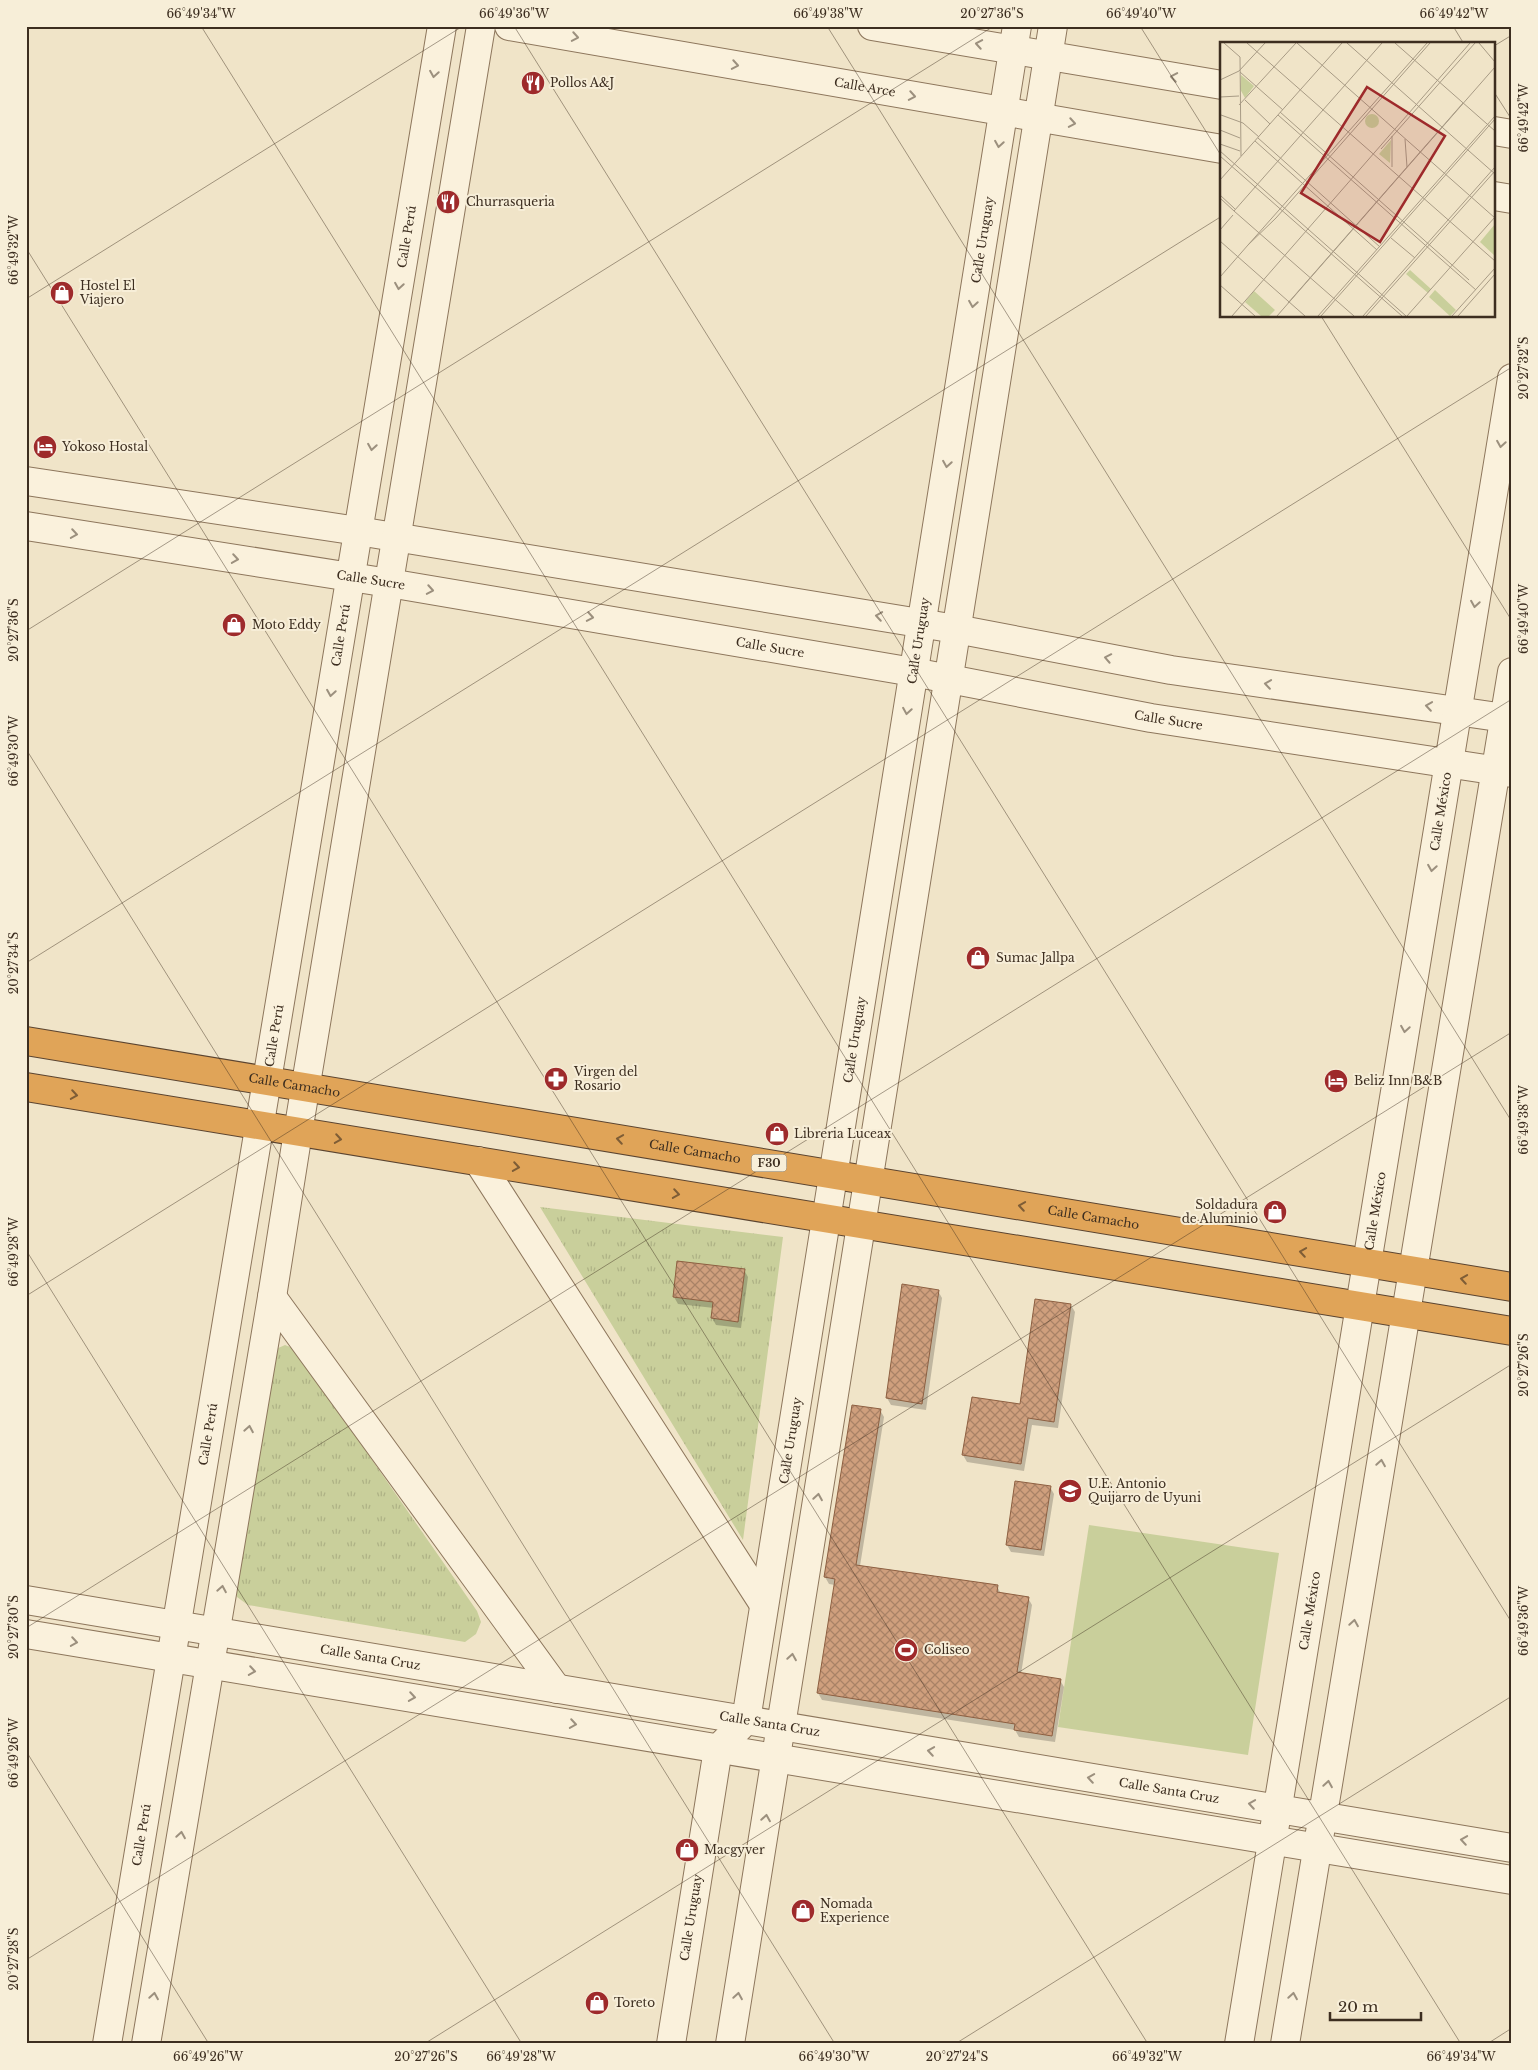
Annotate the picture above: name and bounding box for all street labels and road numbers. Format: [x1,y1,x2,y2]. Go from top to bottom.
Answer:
street label: Calle Arce [833,74,897,100]
street label: Calle Uruguay [968,195,997,284]
street label: Calle Perú [394,204,419,269]
street label: Calle Sucre [336,567,406,593]
street label: Calle Uruguay [904,596,933,685]
street label: Calle Perú [328,603,353,667]
street label: Calle Sucre [735,634,806,660]
street label: Calle Sucre [1133,707,1204,733]
street label: Calle México [1427,771,1454,852]
street label: Calle Uruguay [840,995,869,1084]
street label: Calle Perú [261,1003,286,1068]
street label: Calle Camacho [247,1070,342,1100]
street label: Calle Camacho [648,1136,742,1166]
road number: F30 [752,1154,786,1172]
street label: Calle México [1361,1170,1389,1252]
street label: Calle Camacho [1047,1202,1141,1232]
street label: Calle Uruguay [776,1396,805,1485]
street label: Calle Perú [195,1402,220,1467]
street label: Calle México [1296,1570,1323,1651]
street label: Calle Santa Cruz [319,1641,422,1673]
street label: Calle Santa Cruz [718,1708,822,1739]
street label: Calle Santa Cruz [1118,1775,1221,1806]
street label: Calle Perú [129,1802,154,1867]
street label: Calle Uruguay [676,1873,705,1962]

